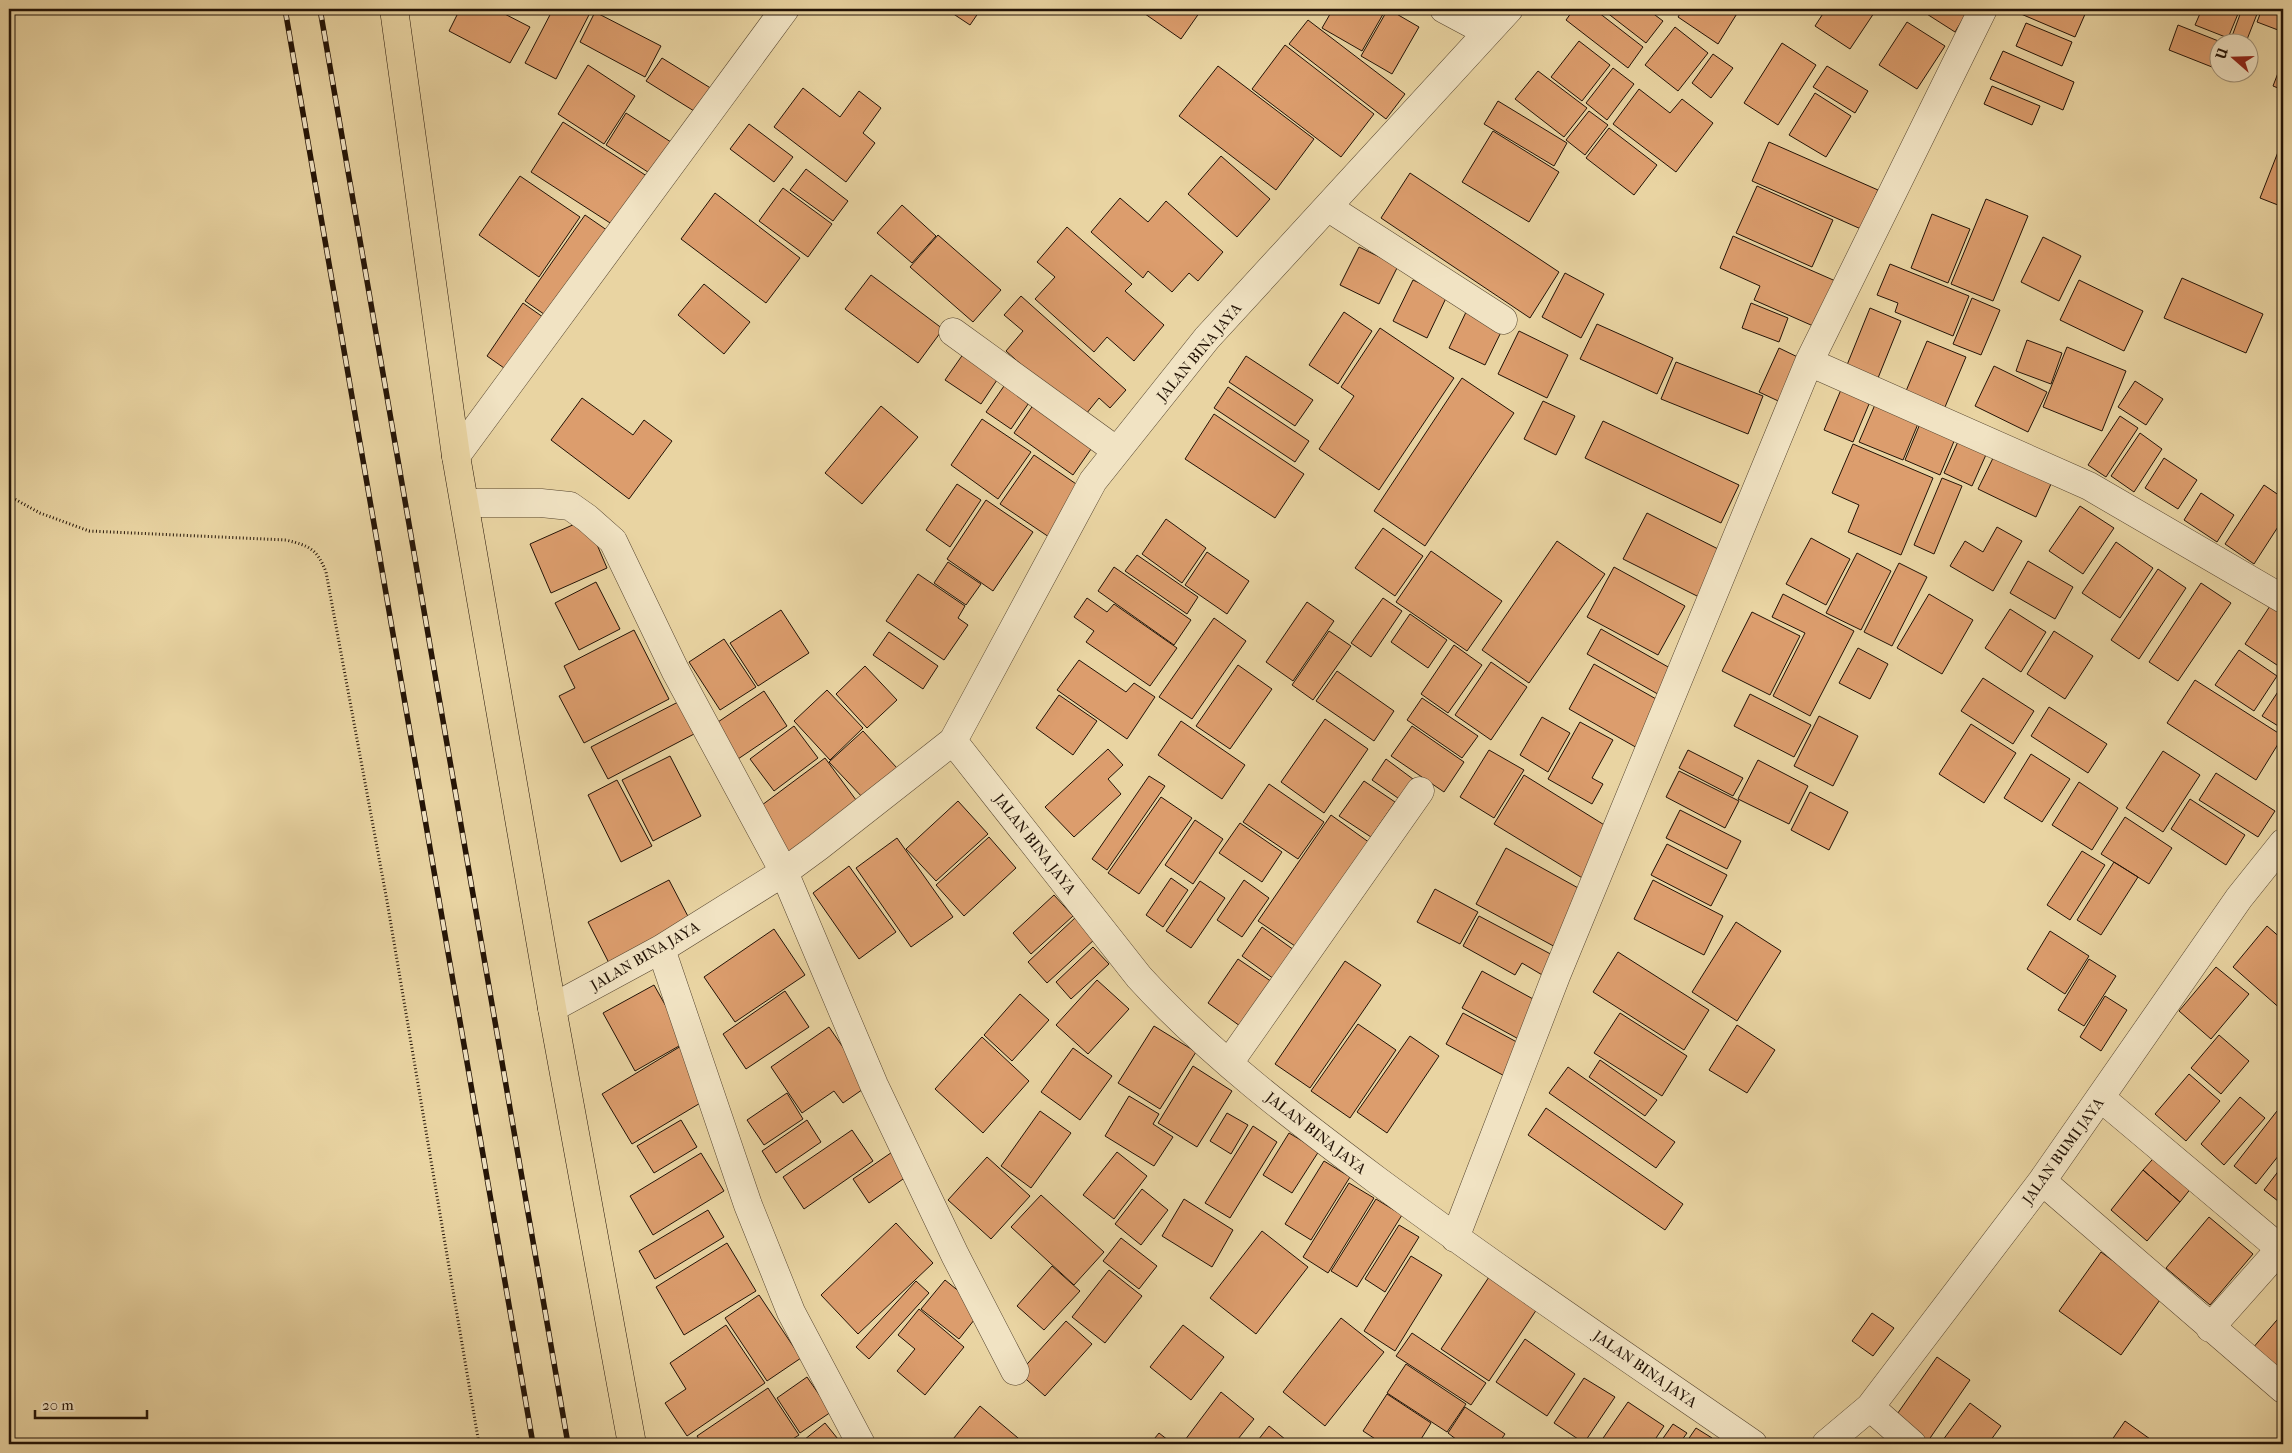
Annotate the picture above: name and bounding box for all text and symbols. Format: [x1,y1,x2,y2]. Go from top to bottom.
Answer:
north arrow [2210,32,2260,82]
text: U [2212,46,2232,63]
street label: JALAN BINA JAYA [1152,299,1246,406]
street label: JALAN BINA JAYA [990,789,1080,898]
street label: JALAN BINA JAYA [587,917,703,995]
street label: JALAN BINA JAYA [1261,1088,1370,1178]
street label: JALAN BUMI JAYA [2018,1094,2108,1209]
street label: JALAN BINA JAYA [1589,1326,1701,1412]
scale bar [35,1388,148,1420]
text: 20 m [42,1396,74,1414]

